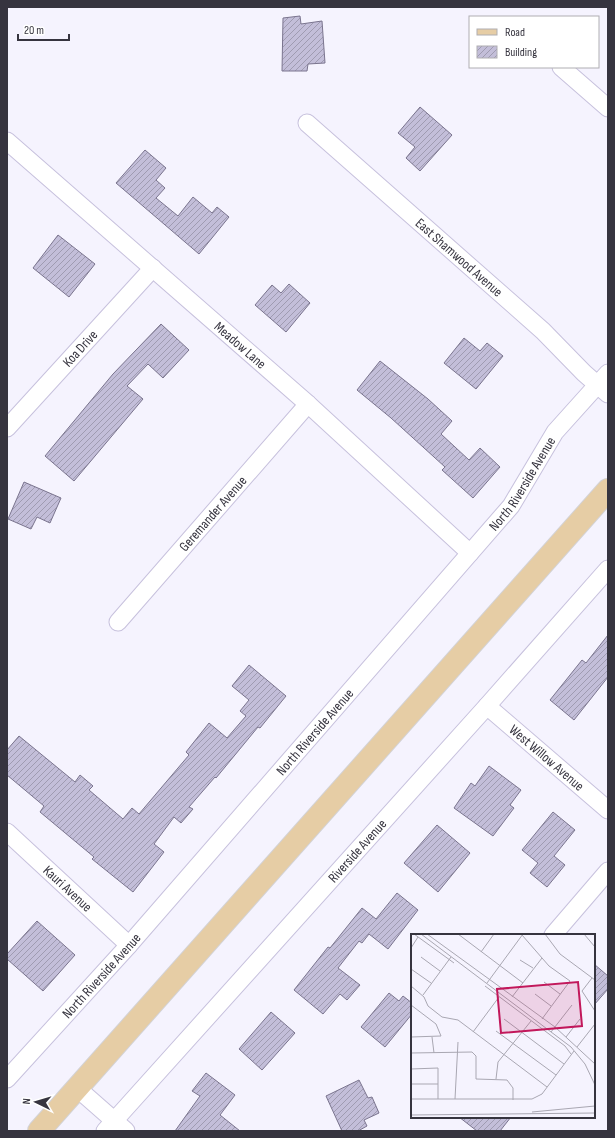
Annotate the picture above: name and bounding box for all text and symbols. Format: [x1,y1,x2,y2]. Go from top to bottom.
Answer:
scale bar [18,16,69,42]
legend [469,16,599,68]
text: 20 m [24,23,44,38]
text: Road [505,25,525,40]
text: Building [505,45,537,60]
street label: East Shamwood Avenue [412,214,506,300]
street label: Meadow Lane [211,318,270,372]
street label: Koa Drive [59,326,101,370]
street label: North Riverside Avenue [485,433,559,534]
street label: Geremander Avenue [175,472,250,555]
street label: North Riverside Avenue [272,685,357,778]
street label: West Willow Avenue [506,721,588,794]
street label: Riverside Avenue [324,815,390,886]
street label: Kauri Avenue [40,862,96,915]
street label: North Riverside Avenue [58,929,144,1022]
inset map [411,934,595,1118]
north arrow [16,1082,56,1122]
text: N [20,1098,33,1105]

